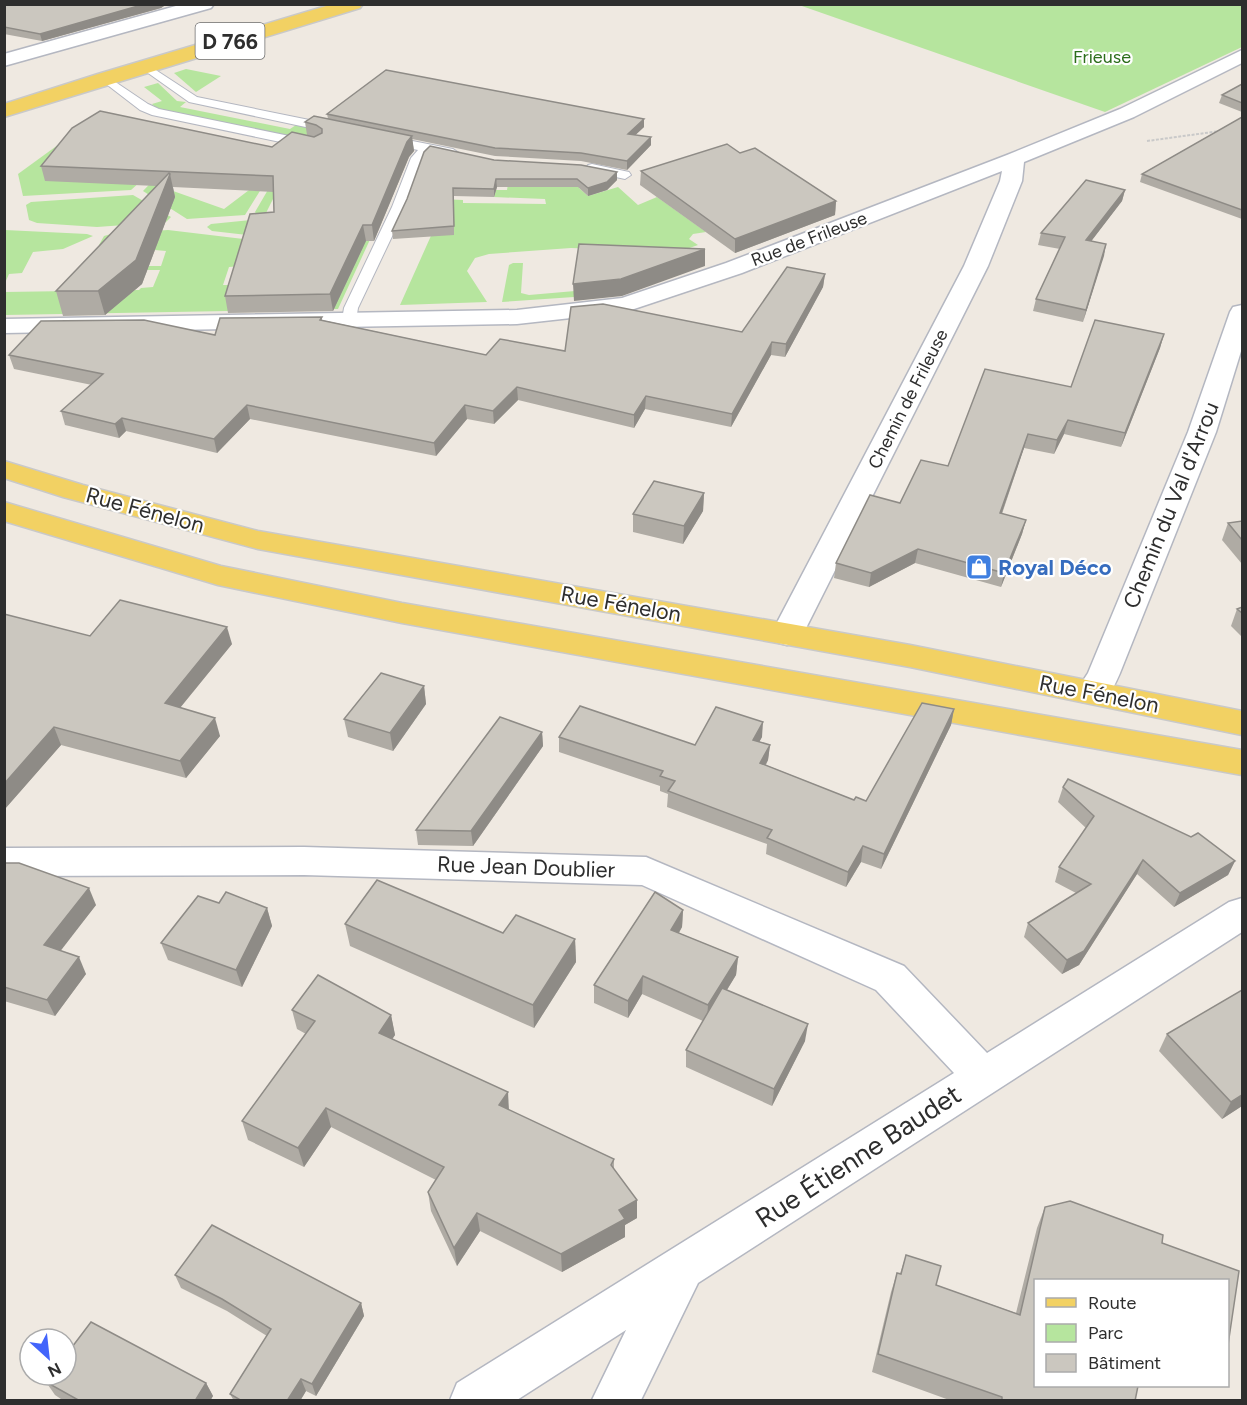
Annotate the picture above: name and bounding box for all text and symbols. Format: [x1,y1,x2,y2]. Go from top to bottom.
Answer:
road number: D 766 [196,23,264,59]
park label: Frieuse [1073,46,1131,68]
street label: Rue de Frileuse [748,207,870,271]
street label: Chemin de Frileuse [863,325,953,472]
street label: Chemin du Val d'Arrou [1117,398,1225,612]
street label: Rue Fénelon [83,481,207,539]
shop icon: Royal Déco [964,552,994,582]
place label: Royal Déco [998,554,1112,581]
street label: Rue Fénelon [559,580,683,628]
street label: Rue Fénelon [1037,669,1161,719]
street label: Rue Jean Doublier [436,850,616,884]
street label: Rue Étienne Baudet [749,1077,967,1235]
legend [1034,1279,1229,1387]
text: Route [1088,1292,1137,1314]
text: Parc [1088,1322,1124,1344]
north arrow [18,1327,78,1387]
text: Bâtiment [1088,1352,1161,1374]
text: N [45,1359,64,1381]

